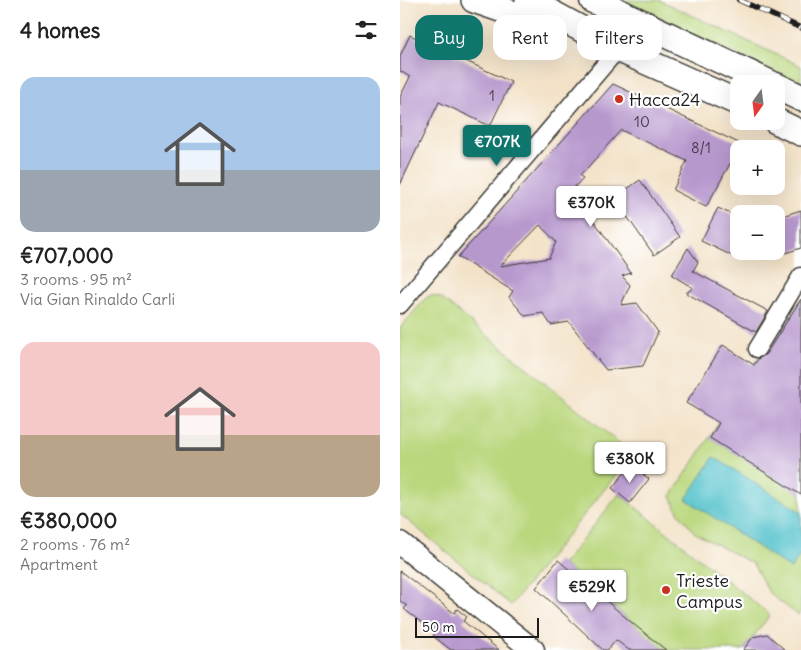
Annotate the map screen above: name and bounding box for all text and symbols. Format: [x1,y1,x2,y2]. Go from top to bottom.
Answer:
chip: Buy [415,15,483,60]
chip: Rent [493,15,567,60]
chip: Filters [577,15,662,60]
icon: filters [352,16,380,44]
text: 4 homes [20,17,100,44]
north arrow [730,75,785,130]
map controls [730,75,785,260]
house number: 1 [489,86,495,105]
place label: Hacca24 [629,88,700,111]
marker: Hacca24 [613,93,625,105]
icon: home [155,109,245,199]
house number: 10 [634,112,650,131]
pin: €707K [462,124,532,167]
text: €707K [474,131,520,151]
house number: 8/1 [691,138,711,157]
button: + [730,140,785,195]
pin: €370K [556,186,626,228]
text: €370K [567,192,615,212]
button: − [730,205,785,260]
text: €707,000 [20,242,113,269]
text: 3 rooms · 95 m² [20,269,132,289]
text: Via Gian Rinaldo Carli [20,289,175,309]
icon: home [155,374,245,464]
pin: €380K [595,442,665,484]
text: €380K [605,448,655,468]
text: €380,000 [20,507,117,534]
text: 2 rooms · 76 m² [20,534,130,554]
text: Apartment [20,554,98,574]
place label: Trieste Campus [676,569,743,613]
pin: €529K [557,570,627,612]
text: €529K [568,576,616,596]
marker: Trieste Campus [660,584,672,596]
scale bar [415,615,539,638]
text: 50 m [422,618,455,636]

